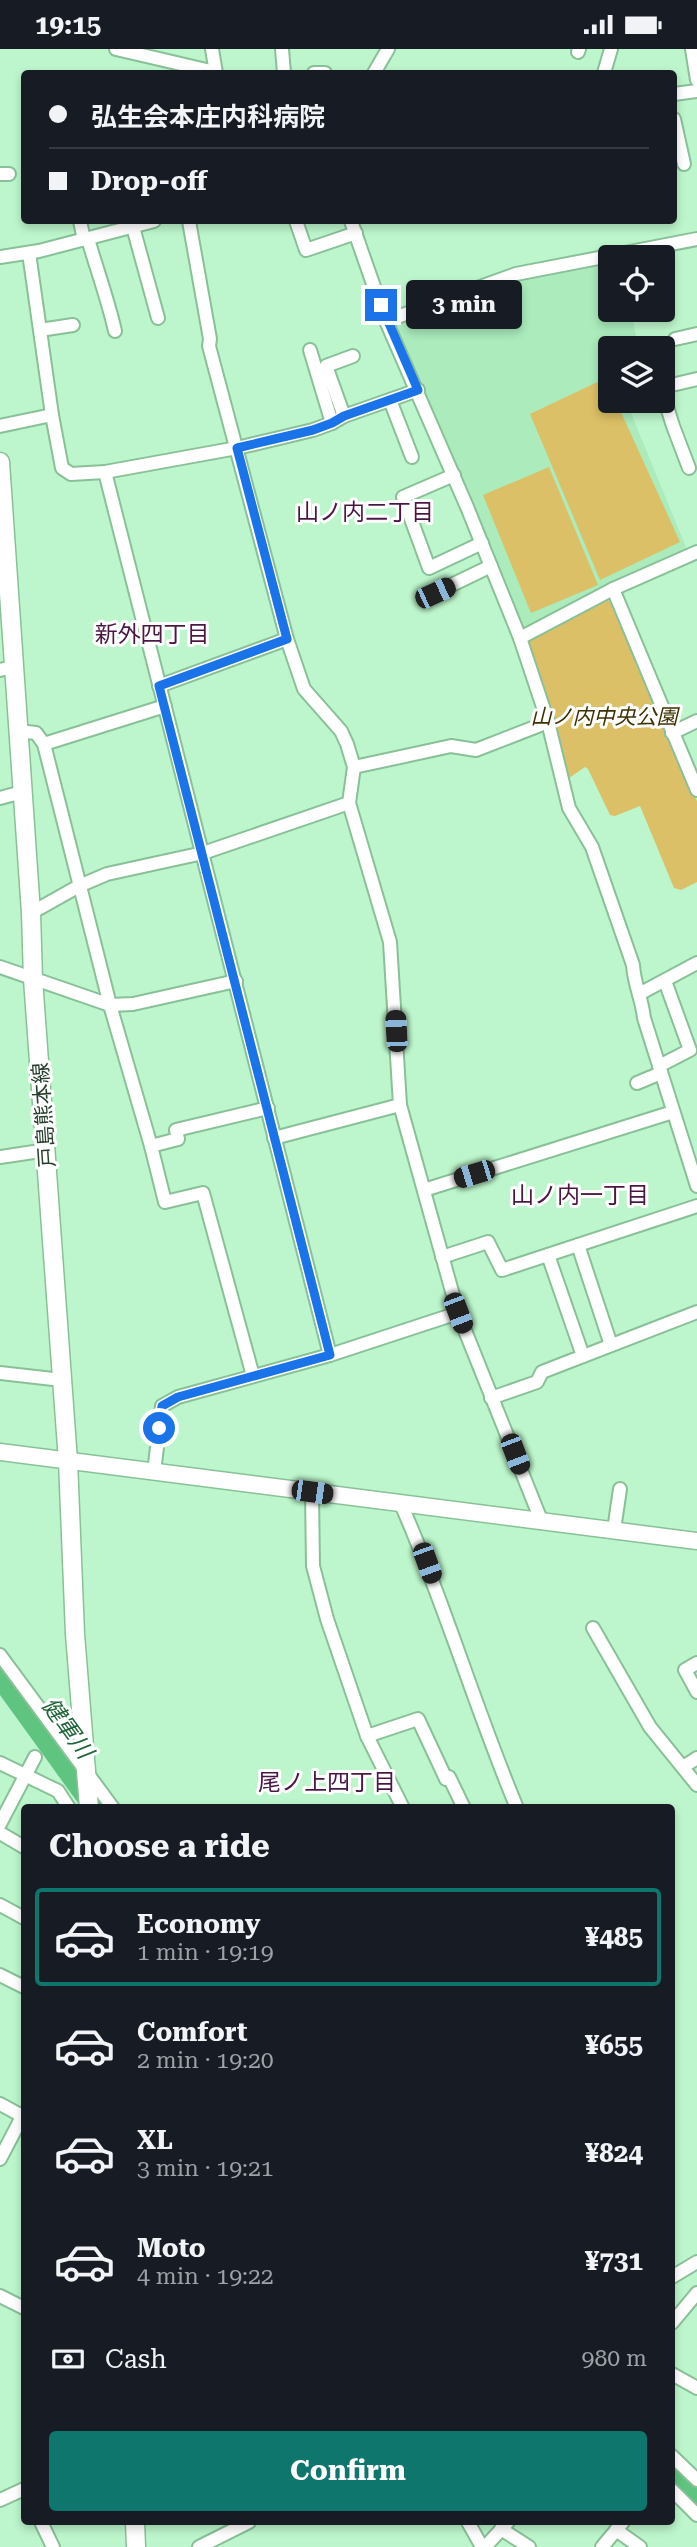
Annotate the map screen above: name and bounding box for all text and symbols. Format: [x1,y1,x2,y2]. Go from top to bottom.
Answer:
text: 19:15 [35,10,101,40]
text: 弘生会本庄内科病院 [91,102,325,132]
text: Drop-off [91,166,207,196]
map controls [598,245,675,413]
button: locate [598,245,675,322]
callout: 3 min [406,281,521,329]
route end [365,289,397,321]
text: 3 min [432,291,496,318]
button: layers [598,336,675,413]
district label: 山ノ内二丁目 [296,499,434,526]
car [412,575,459,611]
district label: 新外四丁目 [95,621,210,648]
park label: 山ノ内中央公園 [531,705,680,729]
car [385,1009,408,1053]
street label: 戸島熊本線 [28,1062,60,1168]
car [451,1158,498,1190]
district label: 山ノ内一丁目 [511,1182,649,1209]
car [441,1290,476,1336]
route start [143,1412,175,1444]
car [498,1431,533,1477]
car [290,1479,335,1505]
car [410,1540,445,1586]
water label: 健軍川 [36,1692,100,1766]
district label: 尾ノ上四丁目 [258,1769,396,1796]
text: Choose a ride [49,1827,270,1865]
icon: car [53,1906,116,1969]
text: Economy [137,1909,260,1939]
text: ¥485 [585,1922,643,1952]
text: 1 min · 19:19 [137,1939,274,1966]
icon: car [53,2014,116,2077]
text: Comfort [137,2017,247,2047]
text: ¥655 [585,2030,643,2060]
text: 2 min · 19:20 [137,2047,274,2074]
icon: car [53,2122,116,2185]
text: XL [137,2125,173,2155]
text: ¥824 [585,2138,643,2168]
text: 3 min · 19:21 [137,2155,274,2182]
icon: car [53,2230,116,2293]
text: Moto [137,2233,206,2263]
text: ¥731 [585,2246,643,2276]
text: 4 min · 19:22 [137,2263,274,2290]
icon: cash [49,2340,87,2378]
text: Cash [105,2344,167,2374]
text: 980 m [582,2345,647,2372]
button: Confirm [49,2431,647,2511]

